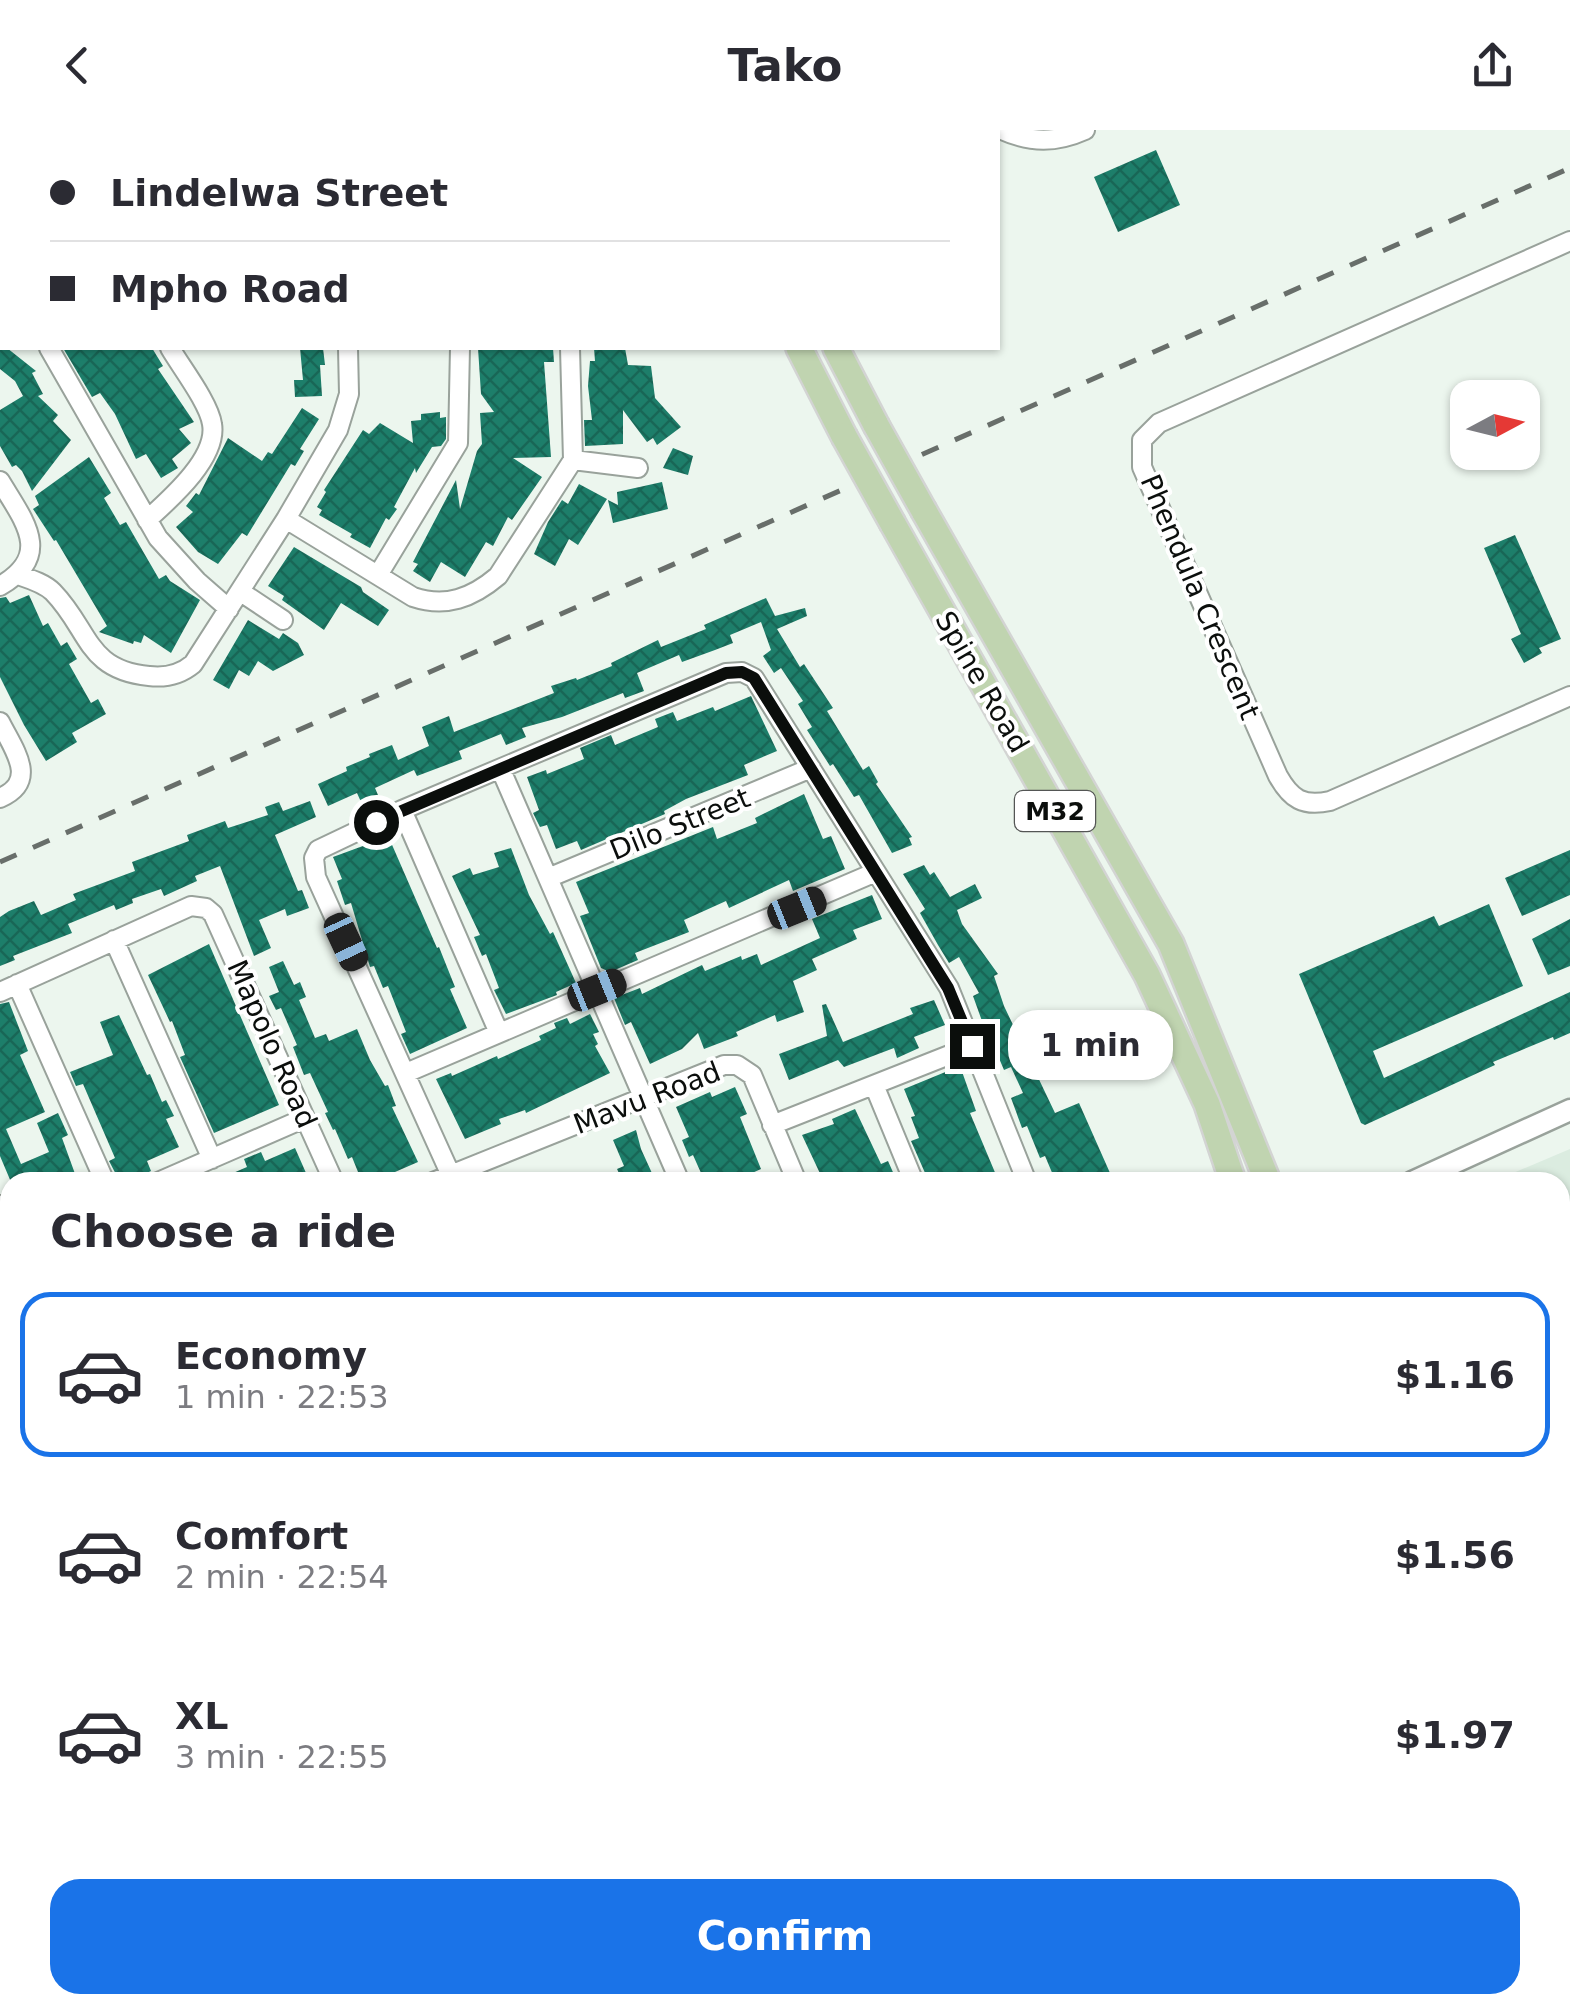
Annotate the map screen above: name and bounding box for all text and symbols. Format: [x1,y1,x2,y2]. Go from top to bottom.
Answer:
icon: back [50,38,105,93]
icon: share [1465,38,1520,93]
text: Tako [728,39,842,92]
text: Lindelwa Street [110,171,448,215]
text: Mpho Road [110,267,350,311]
north arrow [1450,380,1540,470]
map controls [1450,380,1540,470]
street label: Phendula Crescent [1134,470,1266,724]
street label: Spine Road [928,606,1036,758]
street label: Dilo Street [605,781,755,867]
road number: M32 [1015,791,1095,831]
route start [354,800,399,845]
car [764,883,830,933]
car [320,908,372,976]
street label: Mapolo Road [220,955,324,1133]
car [564,965,630,1015]
callout: 1 min [1007,1011,1172,1081]
route end [950,1024,995,1069]
text: 1 min [1040,1026,1141,1064]
street label: Mavu Road [569,1055,725,1141]
text: Choose a ride [50,1205,396,1258]
icon: car [55,1330,145,1420]
text: Economy [175,1334,367,1378]
text: $1.16 [1395,1353,1515,1397]
text: 1 min · 22:53 [175,1378,389,1416]
icon: car [55,1510,145,1600]
text: Comfort [175,1514,348,1558]
text: $1.56 [1395,1533,1515,1577]
text: 2 min · 22:54 [175,1558,389,1596]
icon: car [55,1690,145,1780]
text: XL [175,1694,229,1738]
text: $1.97 [1395,1713,1515,1757]
text: 3 min · 22:55 [175,1738,389,1776]
button: Confirm [50,1879,1520,1994]

